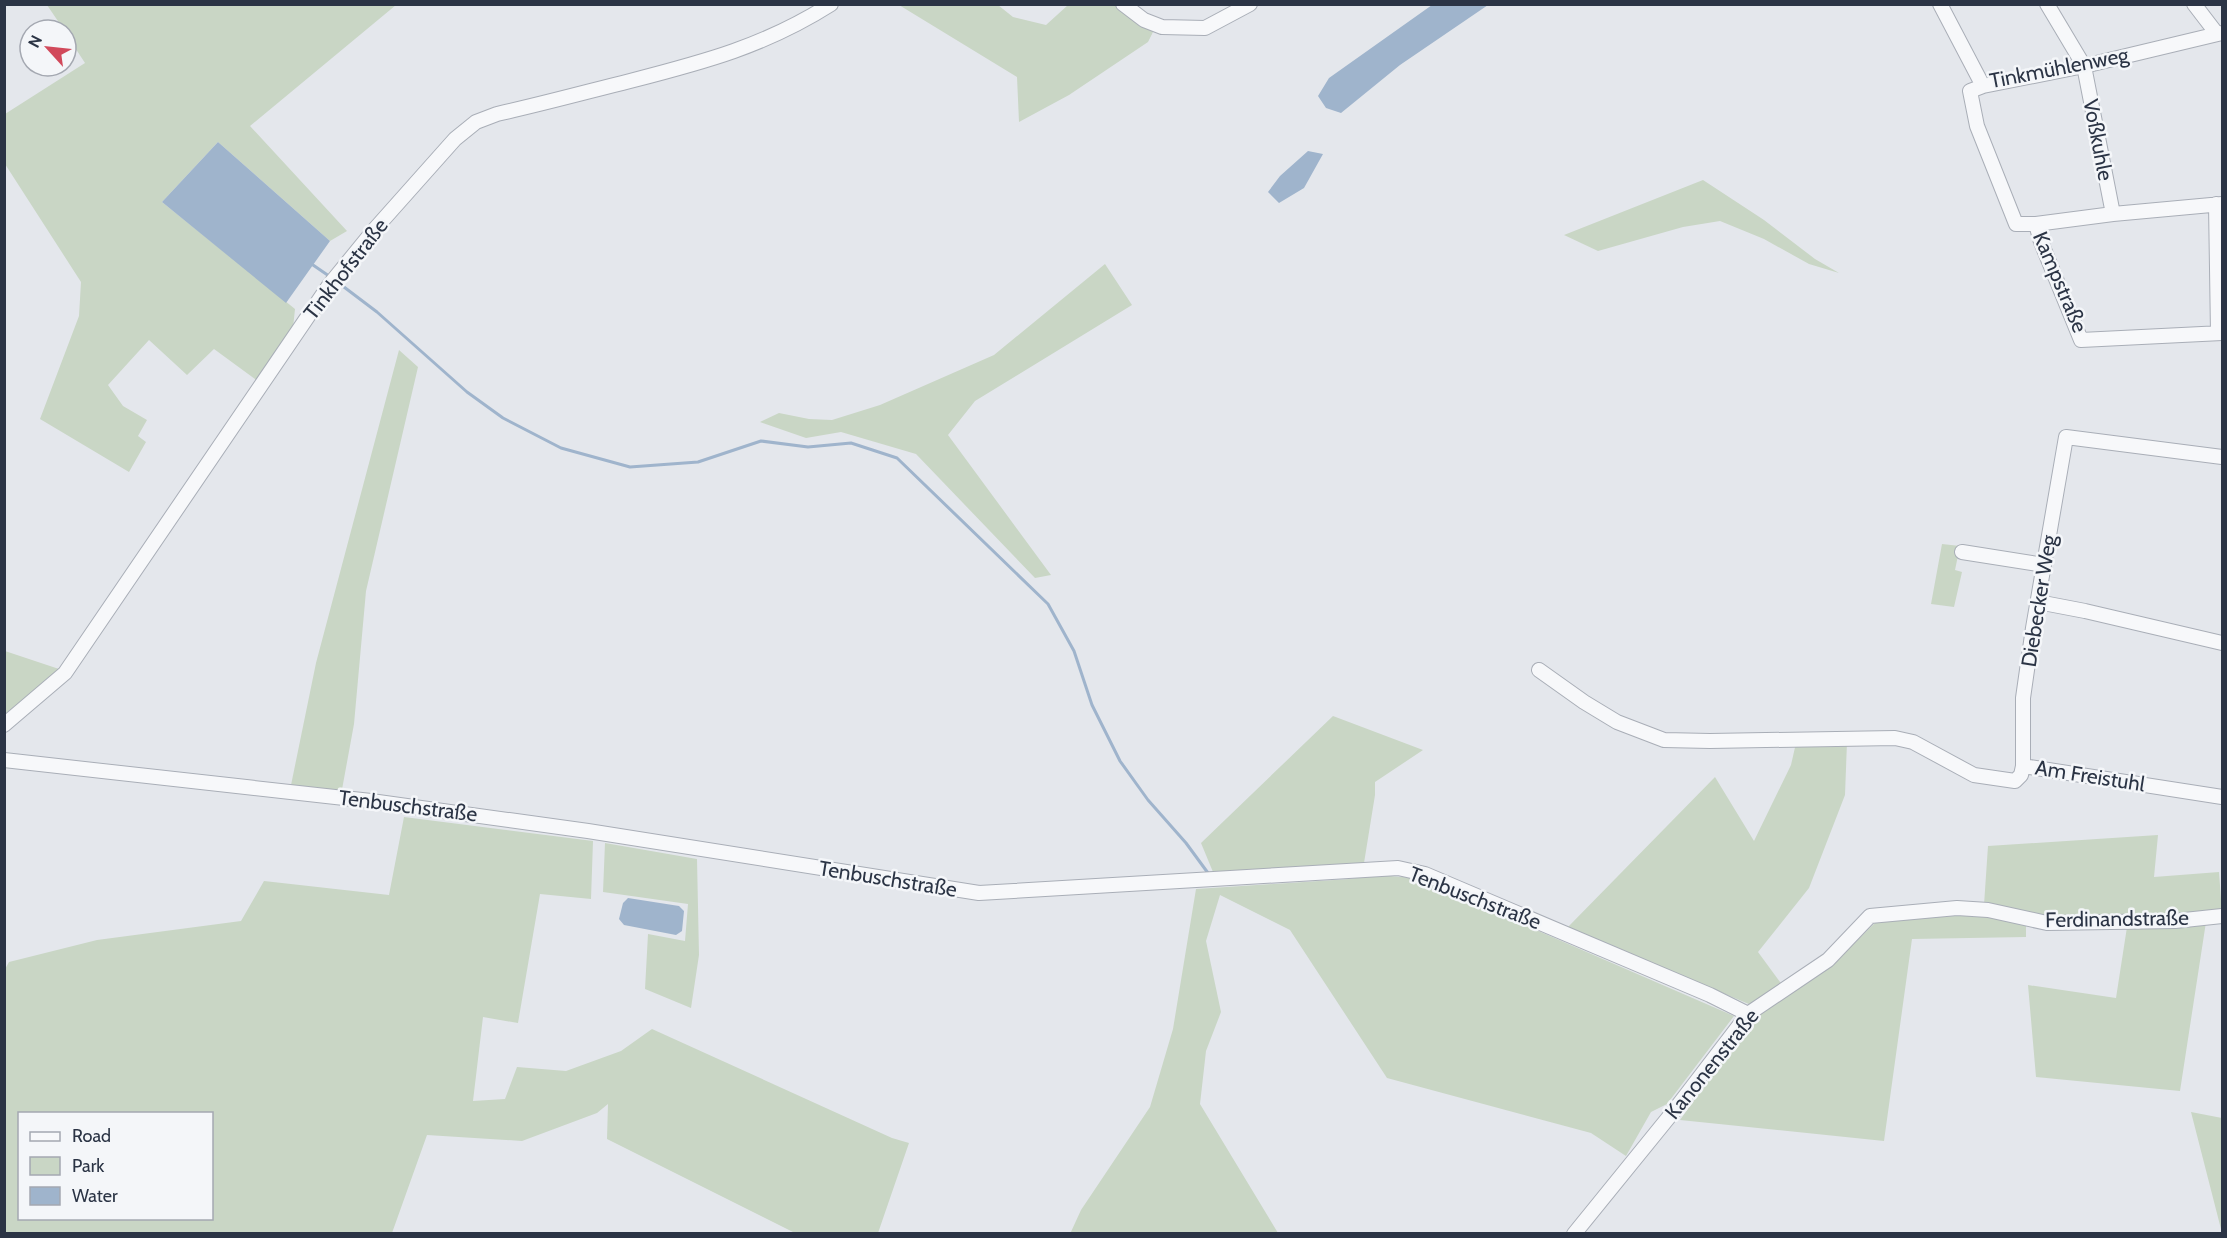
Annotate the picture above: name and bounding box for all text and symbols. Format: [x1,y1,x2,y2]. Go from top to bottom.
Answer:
north arrow [18,18,78,78]
text: N [24,32,46,51]
street label: Tinkmühlenweg [1987,42,2131,93]
street label: Voßkuhle [2078,97,2119,183]
street label: Tinkhofstraße [298,213,393,324]
street label: Kampstraße [2028,228,2093,336]
street label: Diebecker Weg [2016,532,2061,669]
street label: Am Freistuhl [2033,754,2147,797]
street label: Tenbuschstraße [337,785,479,826]
street label: Tenbuschstraße [817,855,959,902]
street label: Tenbuschstraße [1406,861,1545,934]
street label: Ferdinandstraße [2045,905,2189,932]
street label: Kanonenstraße [1660,1003,1764,1124]
legend [18,1112,213,1220]
text: Road [72,1125,111,1147]
text: Park [72,1155,105,1177]
text: Water [72,1185,118,1207]

